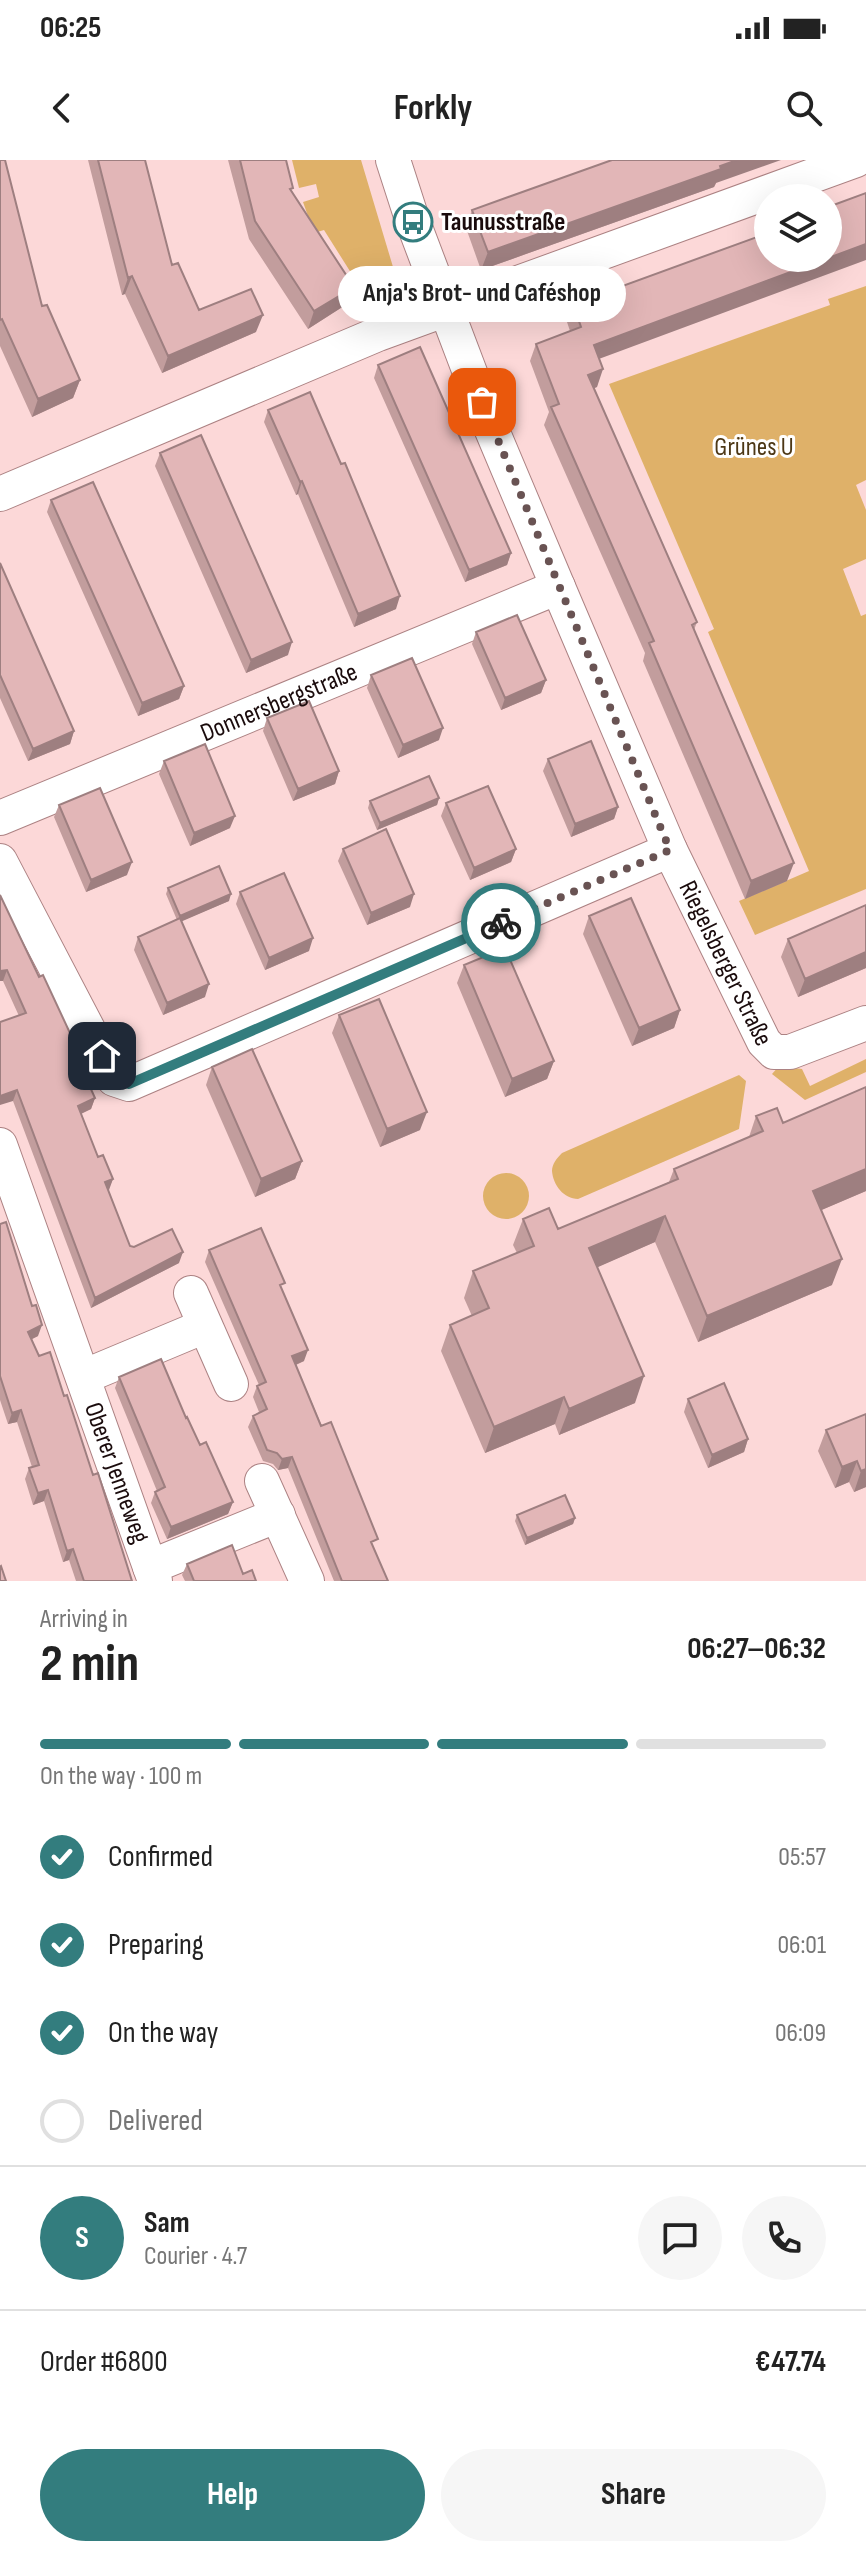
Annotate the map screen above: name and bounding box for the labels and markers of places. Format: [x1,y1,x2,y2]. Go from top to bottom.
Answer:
bus stop icon: Taunusstraße [392,201,434,243]
place label: Taunusstraße [441,207,565,238]
callout: Anja's Brot- und Caféshop [338,266,626,322]
pin [448,368,516,436]
pin [68,1022,136,1090]

